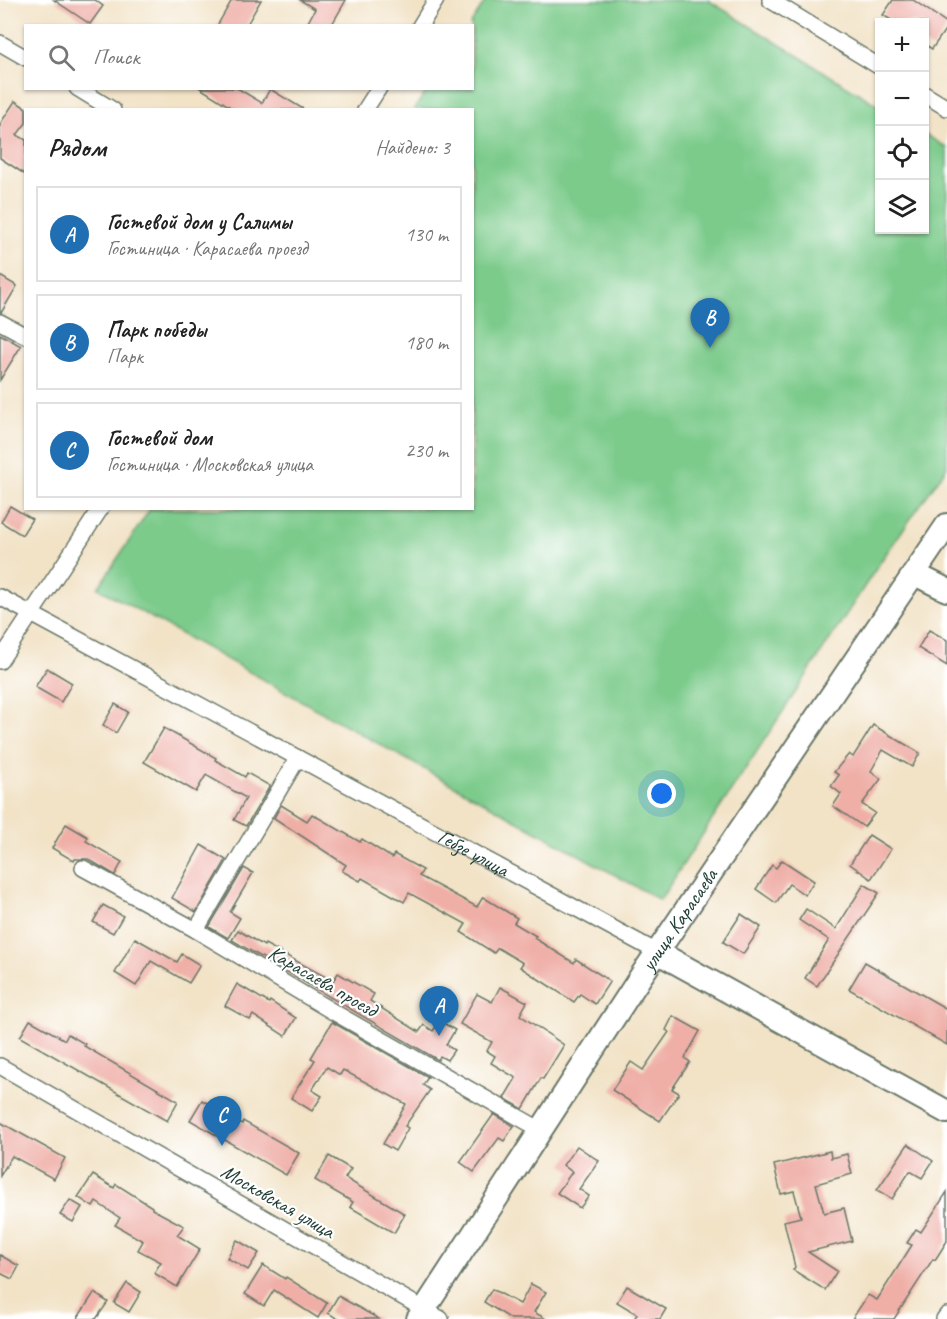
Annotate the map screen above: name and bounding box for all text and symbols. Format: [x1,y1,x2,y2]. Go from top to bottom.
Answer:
map controls [875,18,929,234]
button: + [875,18,929,72]
search box [24,24,474,90]
icon: search [45,41,78,74]
text: Поиск [93,43,139,71]
button: − [875,72,929,126]
button: locate [875,126,929,180]
text: Рядом [48,131,106,164]
text: Найдено: 3 [375,135,450,160]
button: layers [875,180,929,234]
text: Гостевой дом у Салимы [107,208,292,236]
text: A [64,222,75,247]
text: 130 m [405,222,448,247]
text: Гостиница · Карасаева проезд [107,236,308,261]
pin: B [690,298,730,348]
text: Парк победы [107,316,206,344]
text: B [64,330,75,355]
text: 180 m [405,330,448,355]
text: Парк [107,344,143,369]
text: Гостевой дом [107,424,212,452]
text: C [65,438,74,463]
text: 230 m [405,438,448,463]
text: Гостиница · Московская улица [107,452,313,477]
your location [647,779,676,808]
street label: Гебзе улица [433,823,515,883]
street label: улица Карасаева [634,862,724,978]
street label: Карасаева проезд [264,939,384,1024]
pin: A [420,986,458,1036]
pin: C [202,1096,242,1146]
street label: Московская улица [216,1158,341,1245]

